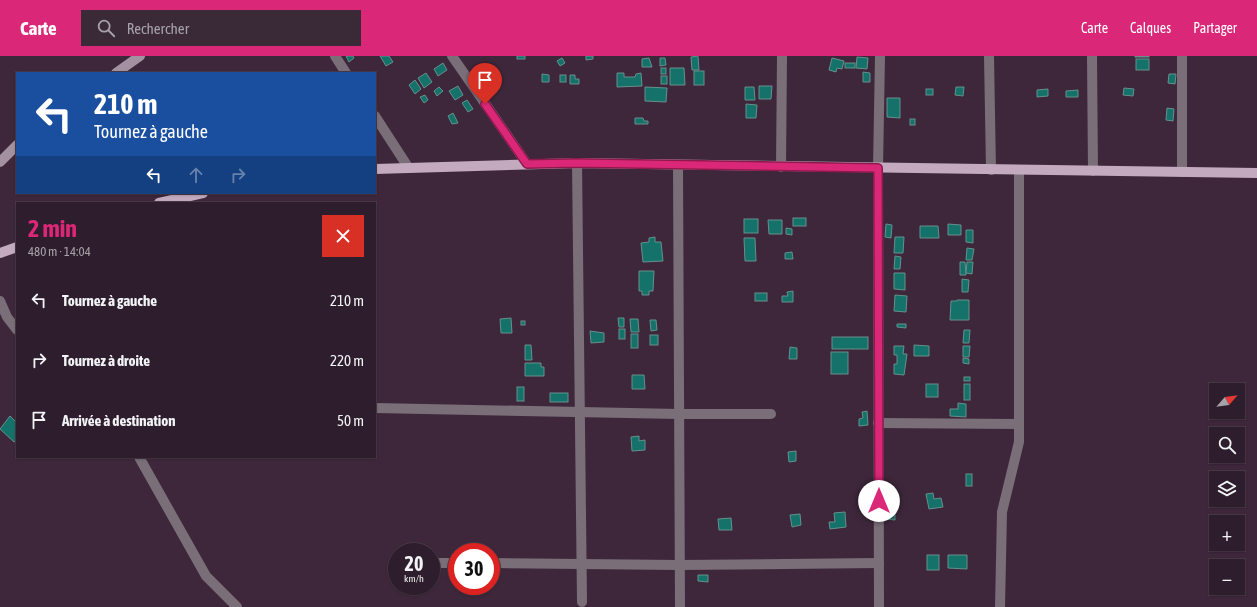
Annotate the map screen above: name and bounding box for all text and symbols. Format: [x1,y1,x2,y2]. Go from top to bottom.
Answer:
search box [81,10,361,46]
text: Carte [20,17,57,39]
icon: search [95,17,117,39]
text: Rechercher [127,20,189,37]
text: Carte [1081,20,1108,36]
text: Calques [1130,20,1171,36]
text: Partager [1193,20,1237,36]
pin [468,63,502,104]
icon: arrive [474,69,496,91]
icon: left [28,88,80,140]
text: 210 m [94,88,157,120]
text: Tournez à gauche [94,121,208,142]
icon: left [143,164,165,186]
icon: ahead [185,164,207,186]
icon: right [227,164,249,186]
text: 2 min [28,215,77,242]
button: close [322,215,364,257]
text: 480 m · 14:04 [28,244,91,259]
icon: left [28,289,50,311]
text: Tournez à gauche [62,292,157,309]
text: 210 m [330,292,364,309]
icon: right [28,349,50,371]
text: Tournez à droite [62,352,150,369]
text: 220 m [330,352,364,369]
north arrow [1209,383,1245,419]
map controls [1209,383,1245,595]
icon: arrive [28,409,50,431]
text: Arrivée à destination [62,412,176,429]
text: 50 m [337,412,364,429]
button: search [1209,427,1245,463]
button: layers [1209,471,1245,507]
position arrow [858,480,900,522]
button: + [1209,515,1245,551]
speed limit sign: 30 [448,543,500,595]
text: 20 [405,552,423,575]
button: − [1209,559,1245,595]
text: km/h [404,573,424,584]

